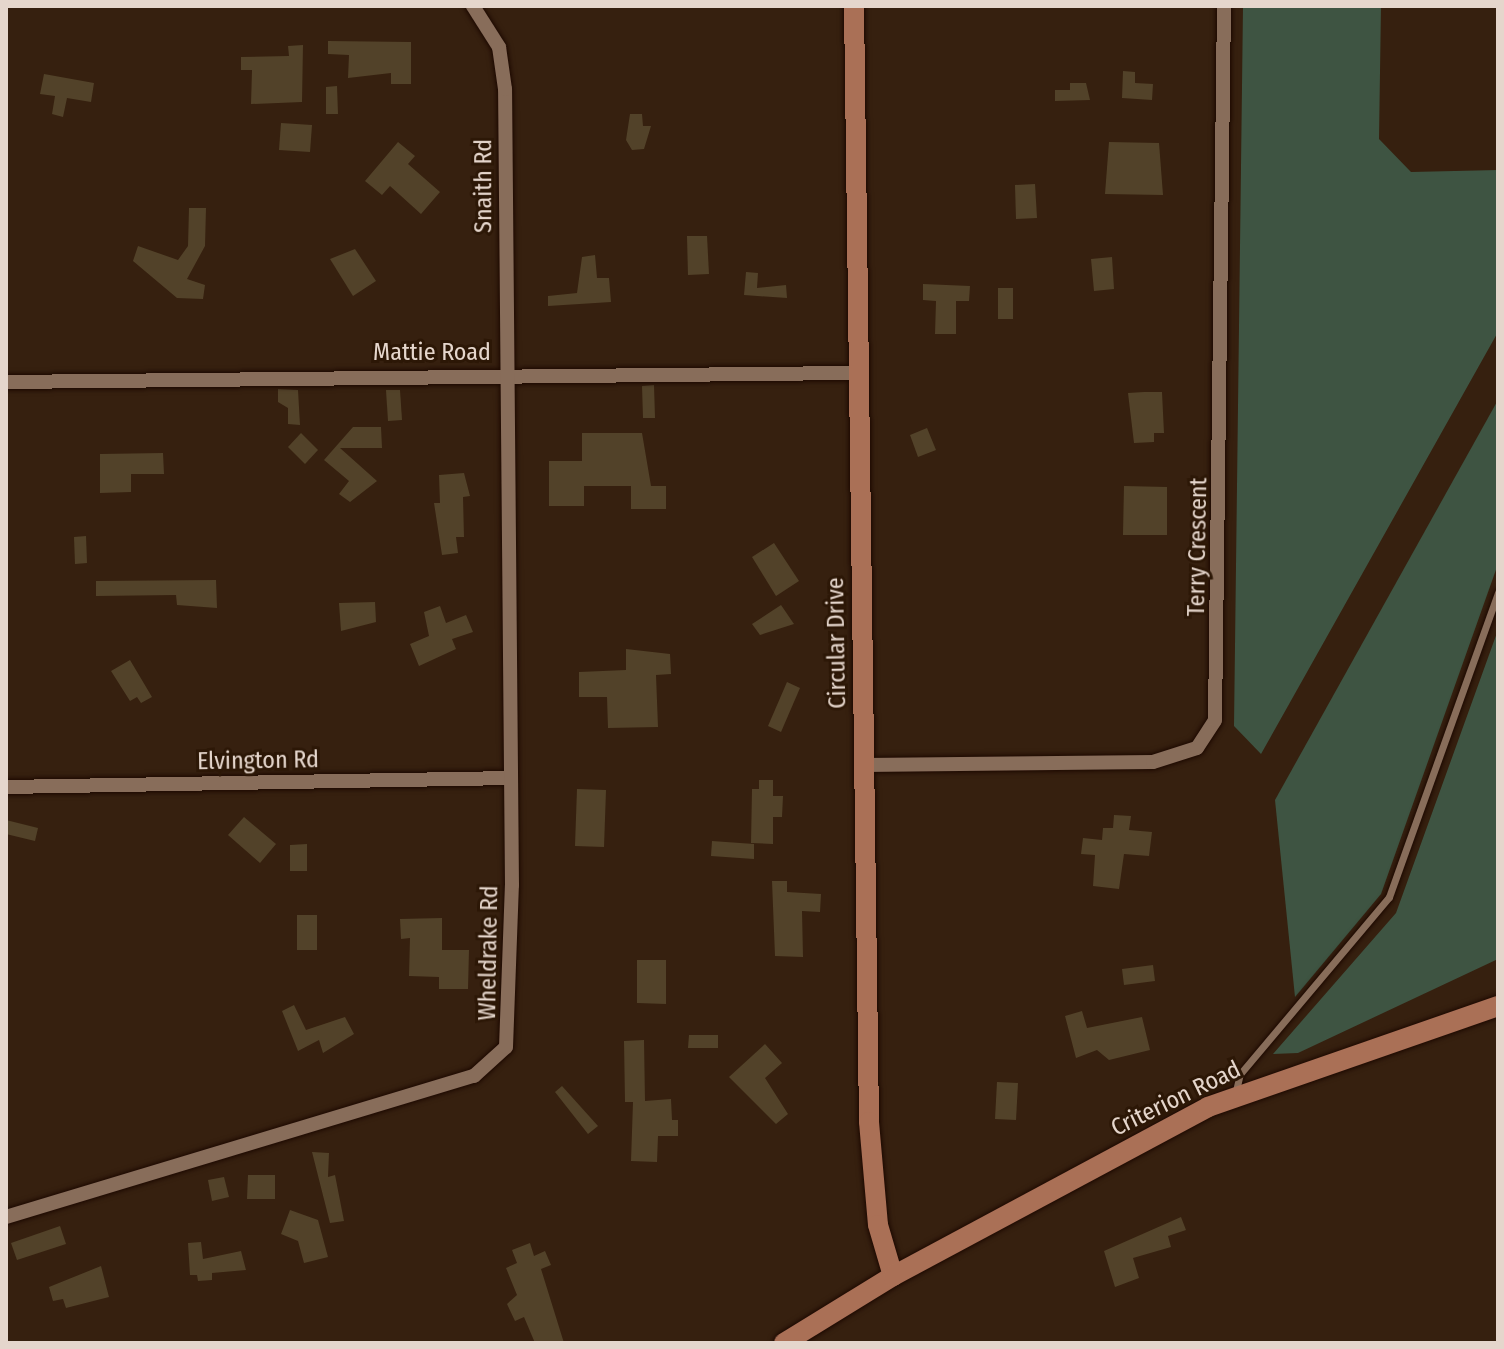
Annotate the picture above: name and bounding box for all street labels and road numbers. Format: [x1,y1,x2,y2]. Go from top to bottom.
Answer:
street label: Snaith Rd [470,139,498,233]
street label: Mattie Road [373,339,491,367]
street label: Terry Crescent [1182,477,1214,617]
street label: Circular Drive [821,577,853,709]
street label: Elvington Rd [197,746,319,776]
street label: Wheldrake Rd [473,885,505,1021]
street label: Criterion Road [1106,1055,1246,1143]

